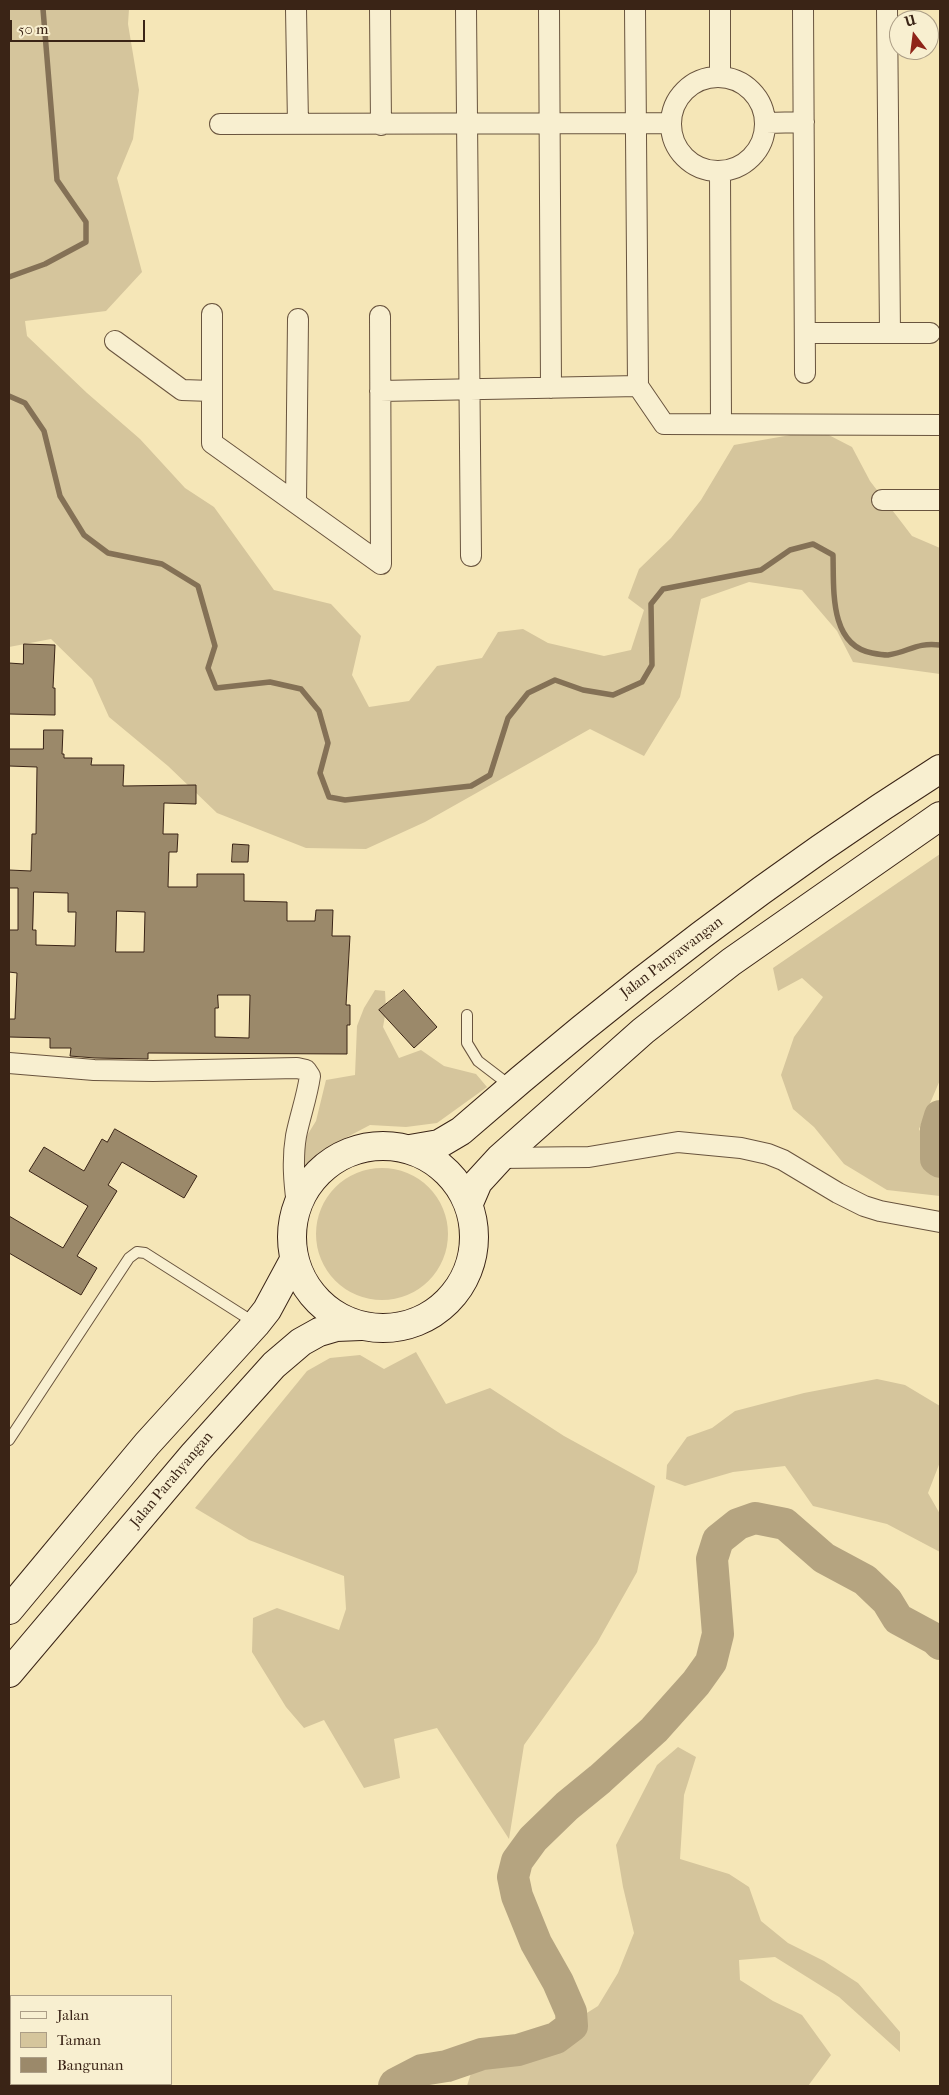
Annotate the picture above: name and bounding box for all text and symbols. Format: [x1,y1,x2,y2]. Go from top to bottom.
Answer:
scale bar [12,10,148,42]
north arrow [889,10,939,60]
text: U [903,11,918,31]
text: 50 m [18,20,48,38]
street label: Jalan Panyawangan [617,913,727,1003]
street label: Jalan Parahyangan [127,1428,217,1532]
legend [10,1995,172,2085]
text: Jalan [57,2006,89,2024]
text: Taman [57,2031,101,2049]
text: Bangunan [57,2056,124,2074]

